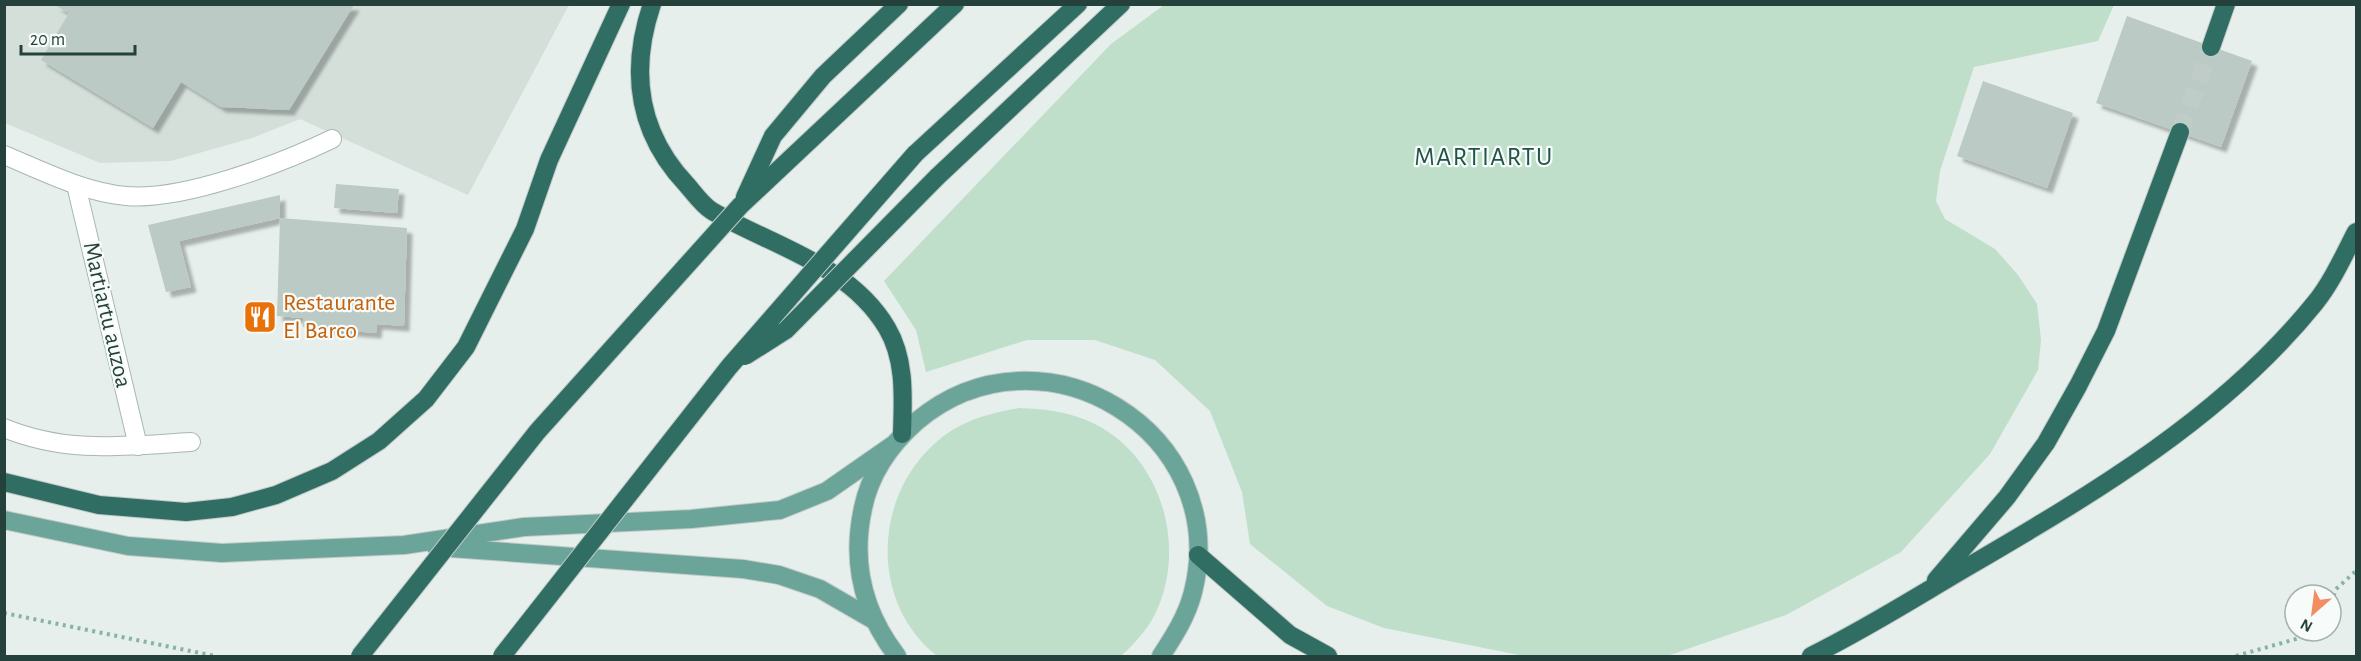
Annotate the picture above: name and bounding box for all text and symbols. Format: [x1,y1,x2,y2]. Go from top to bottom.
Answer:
scale bar [21,18,135,56]
text: 20 m [30,31,65,49]
district label: MARTIARTU [1414,144,1554,170]
street label: Martiartu auzoa [79,240,135,390]
place label: Restaurante El Barco [283,291,395,343]
restaurant icon: Restaurante El Barco [242,299,278,335]
north arrow [2283,583,2343,643]
text: N [2298,616,2315,635]

